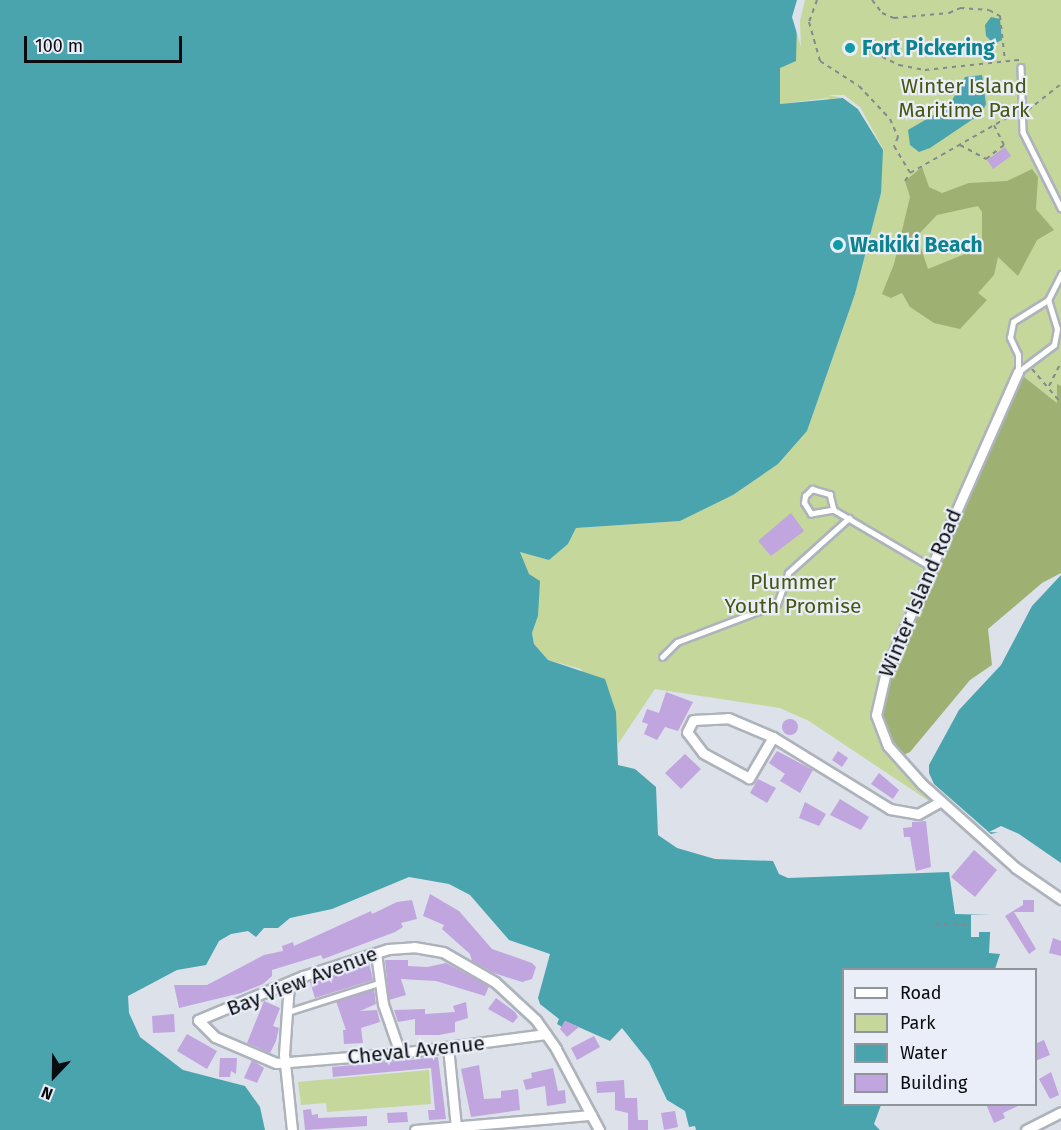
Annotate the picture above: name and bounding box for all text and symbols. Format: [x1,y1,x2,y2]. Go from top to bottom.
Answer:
scale bar [27,24,184,62]
text: 100 m [35,35,83,57]
place label: Fort Pickering [862,35,995,61]
marker: Fort Pickering [843,41,857,55]
park label: Winter Island Maritime Park [898,73,1030,123]
place label: Waikiki Beach [850,232,983,258]
marker: Waikiki Beach [831,238,845,252]
street label: Winter Island Road [873,505,967,681]
park label: Plummer Youth Promise [725,569,861,619]
street label: Bay View Avenue [223,941,381,1021]
legend [842,968,1037,1106]
text: Road [900,982,942,1004]
text: Park [900,1012,935,1034]
street label: Cheval Avenue [346,1030,486,1070]
text: Water [900,1042,947,1064]
north arrow [24,1046,84,1106]
text: Building [900,1072,967,1094]
text: N [39,1082,56,1104]

